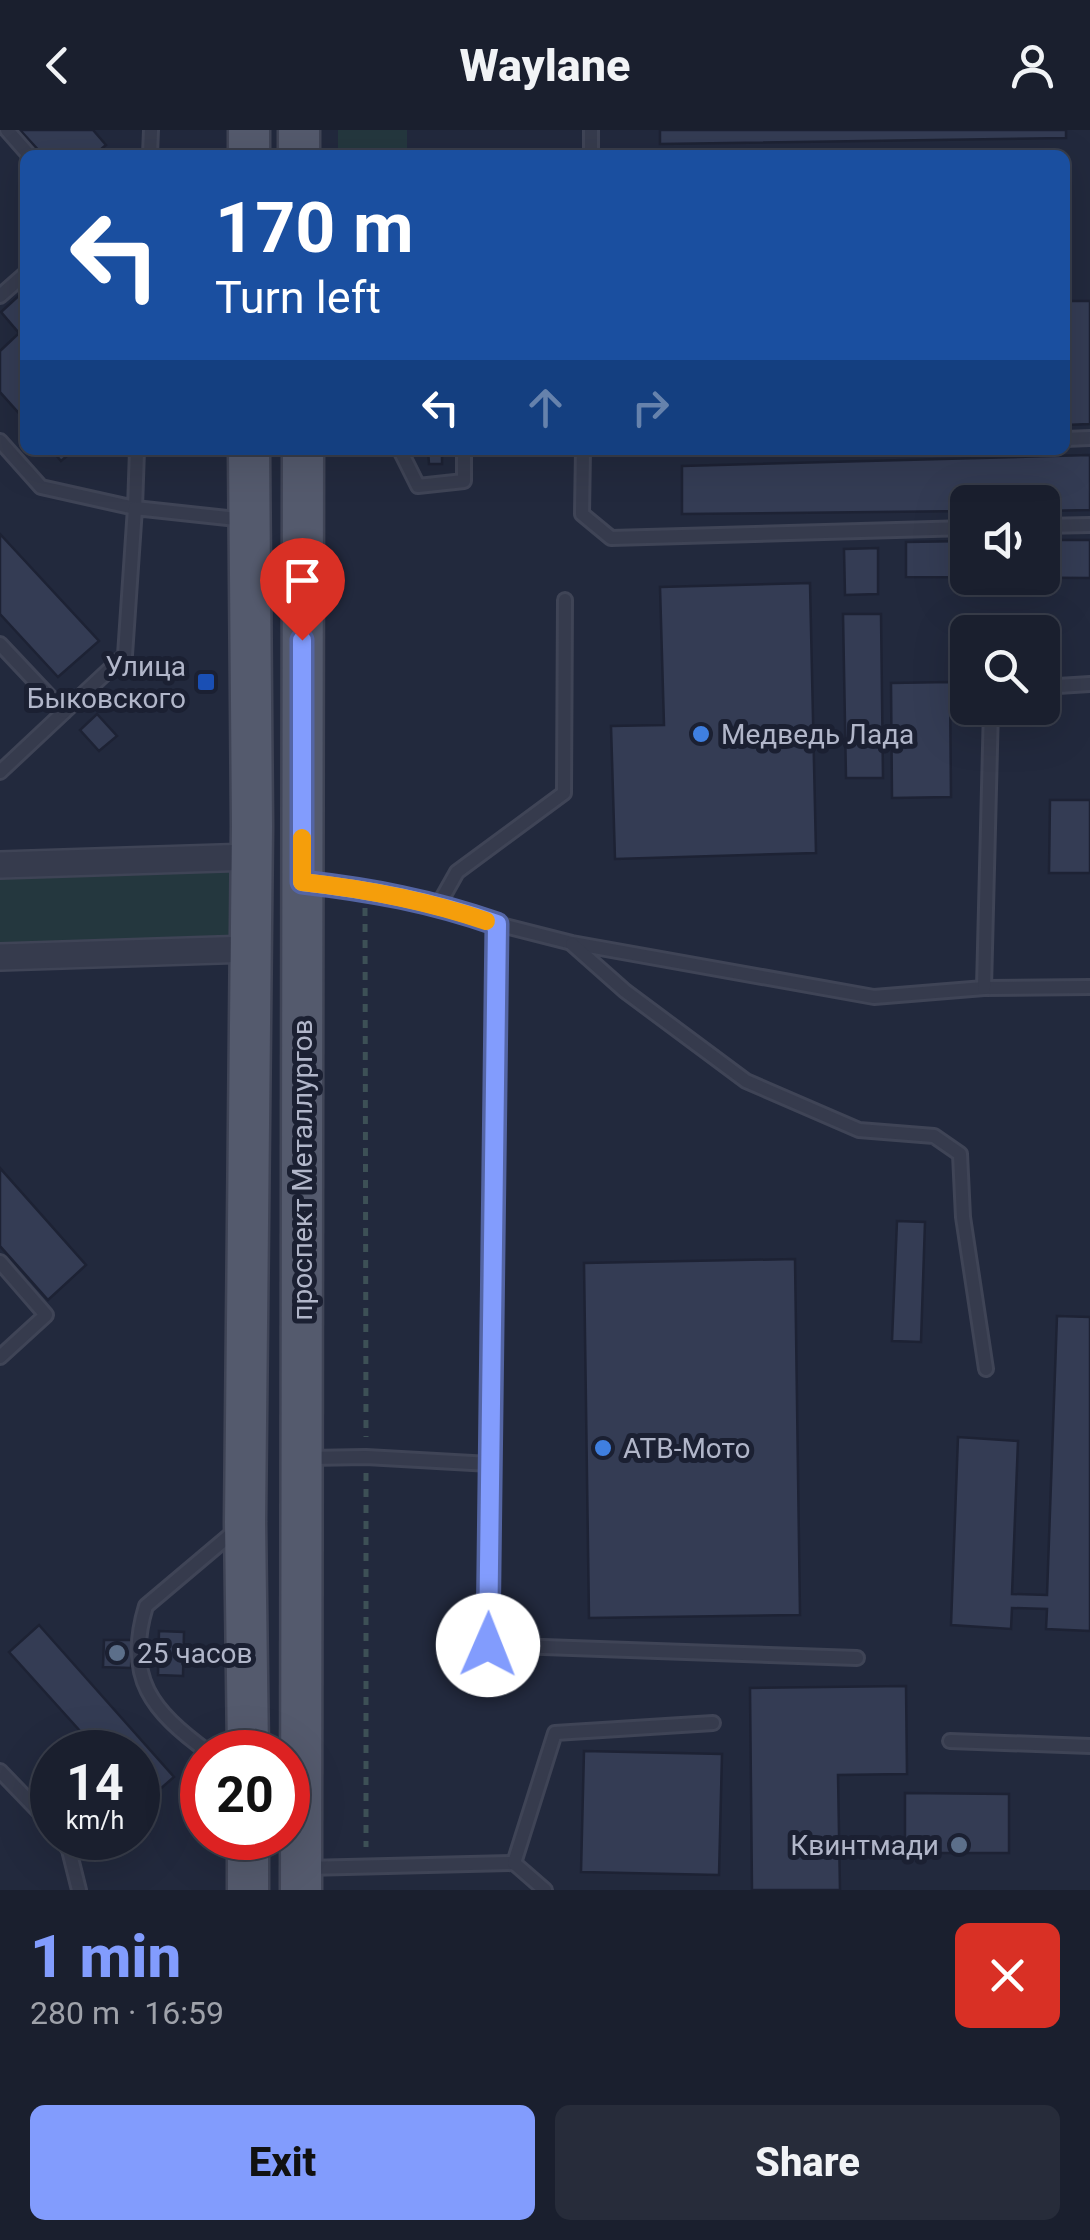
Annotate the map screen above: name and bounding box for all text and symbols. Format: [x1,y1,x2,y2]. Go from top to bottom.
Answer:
icon: back [30,38,85,93]
icon: person [1005,38,1060,93]
text: Waylane [459,39,631,92]
text: 170 m [215,187,414,269]
icon: left [50,190,180,320]
text: Turn left [215,271,381,324]
icon: left [413,380,468,435]
icon: ahead [518,380,573,435]
icon: right [623,380,678,435]
map controls [950,485,1060,725]
button: sound [950,485,1060,595]
pin [260,538,345,641]
icon: arrive [275,553,330,608]
button: search [950,615,1060,725]
place label: Улица Быковского [27,650,186,715]
marker: Улица Быковского [195,671,217,693]
place label: Медведь Лада [721,718,914,751]
marker: Медведь Лада [690,723,712,745]
street label: проспект Металлургов [286,1019,319,1321]
place label: АТВ-Мото [623,1432,750,1465]
marker: АТВ-Мото [592,1437,614,1459]
position arrow [436,1593,540,1697]
place label: 25 часов [137,1637,253,1670]
marker: 25 часов [106,1642,128,1664]
speed limit sign: 20 [180,1730,310,1860]
text: 14 [66,1754,124,1812]
text: km/h [66,1806,124,1835]
place label: Квинтмади [790,1829,939,1862]
marker: Квинтмади [948,1834,970,1856]
text: 1 min [30,1921,181,1992]
button: close [955,1923,1060,2028]
text: 280 m · 16:59 [30,1994,224,2032]
button: Exit [30,2105,535,2220]
button: Share [555,2105,1060,2220]

